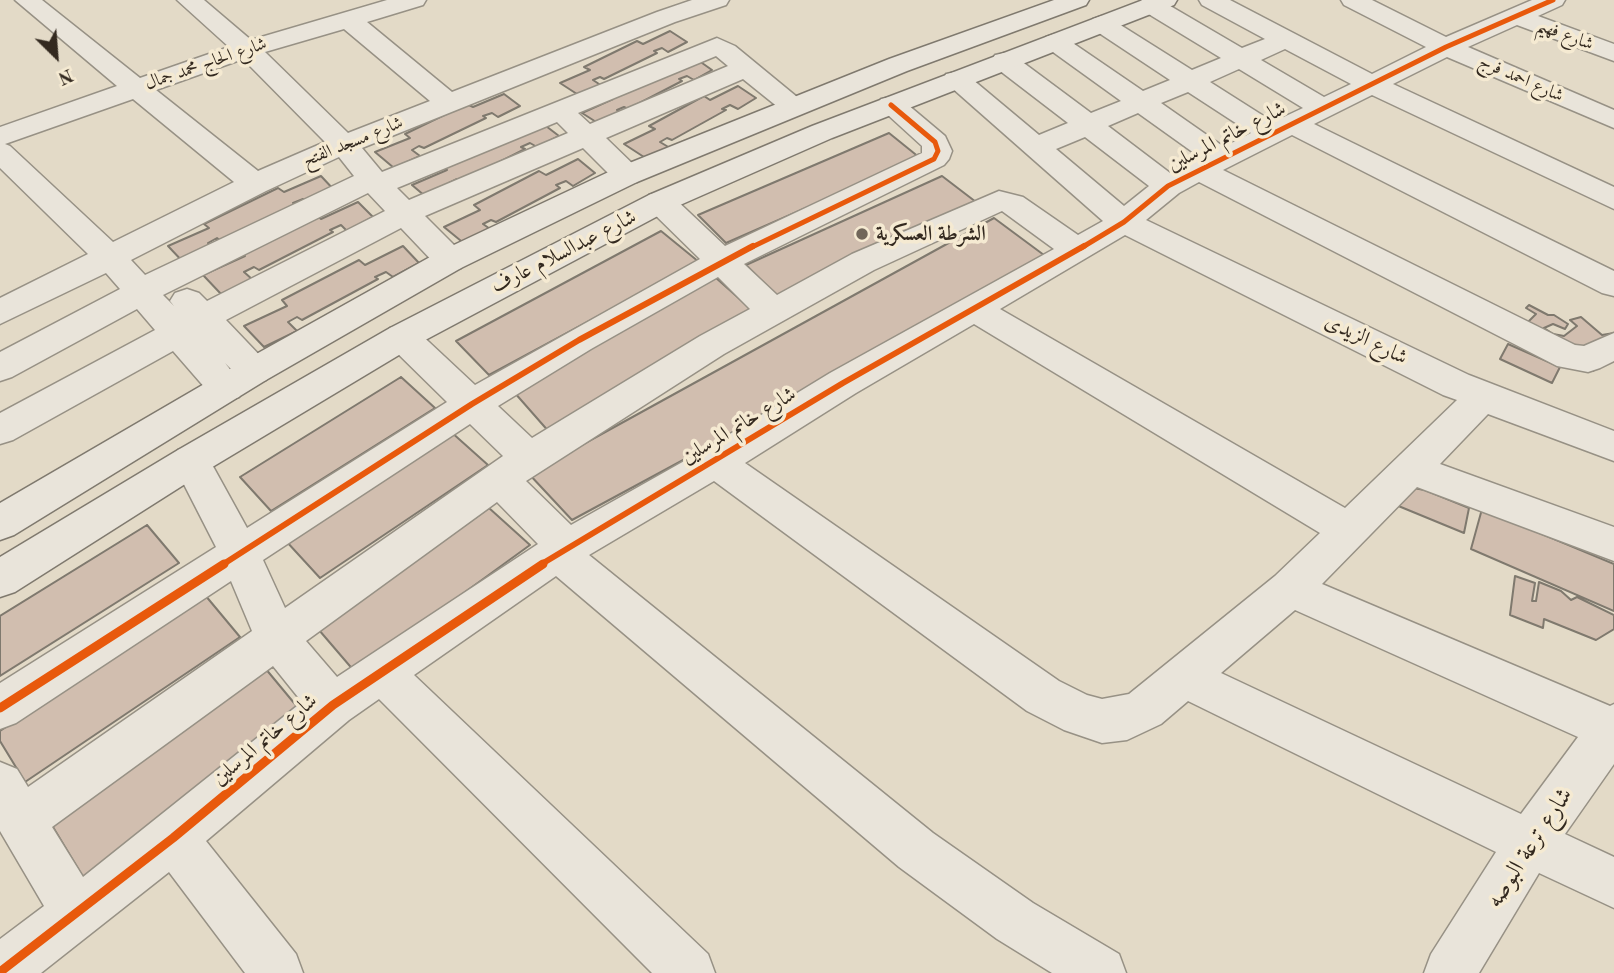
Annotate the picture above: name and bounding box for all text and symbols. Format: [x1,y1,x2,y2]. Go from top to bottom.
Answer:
street label: شارع فهيم [1534,14,1596,56]
north arrow [21,21,91,91]
street label: شارع الحاج محمد جمال [142,33,270,95]
street label: شارع احمد فرج [1475,51,1567,107]
text: N [54,64,76,87]
street label: شارع خاتم المرسلين [1164,96,1290,178]
street label: شارع مسجد الفتح [300,112,406,172]
street label: شارع عبدالسلام عارف [487,205,641,299]
place label: الشرطة العسكرية [876,221,986,247]
marker: الشرطة العسكرية [854,226,870,242]
street label: شارع الزيدى [1320,309,1412,371]
street label: شارع خاتم المرسلين [677,382,801,470]
street label: شارع خاتم المرسلين [207,689,323,791]
street label: شارع ترعة البوصه [1480,782,1580,914]

